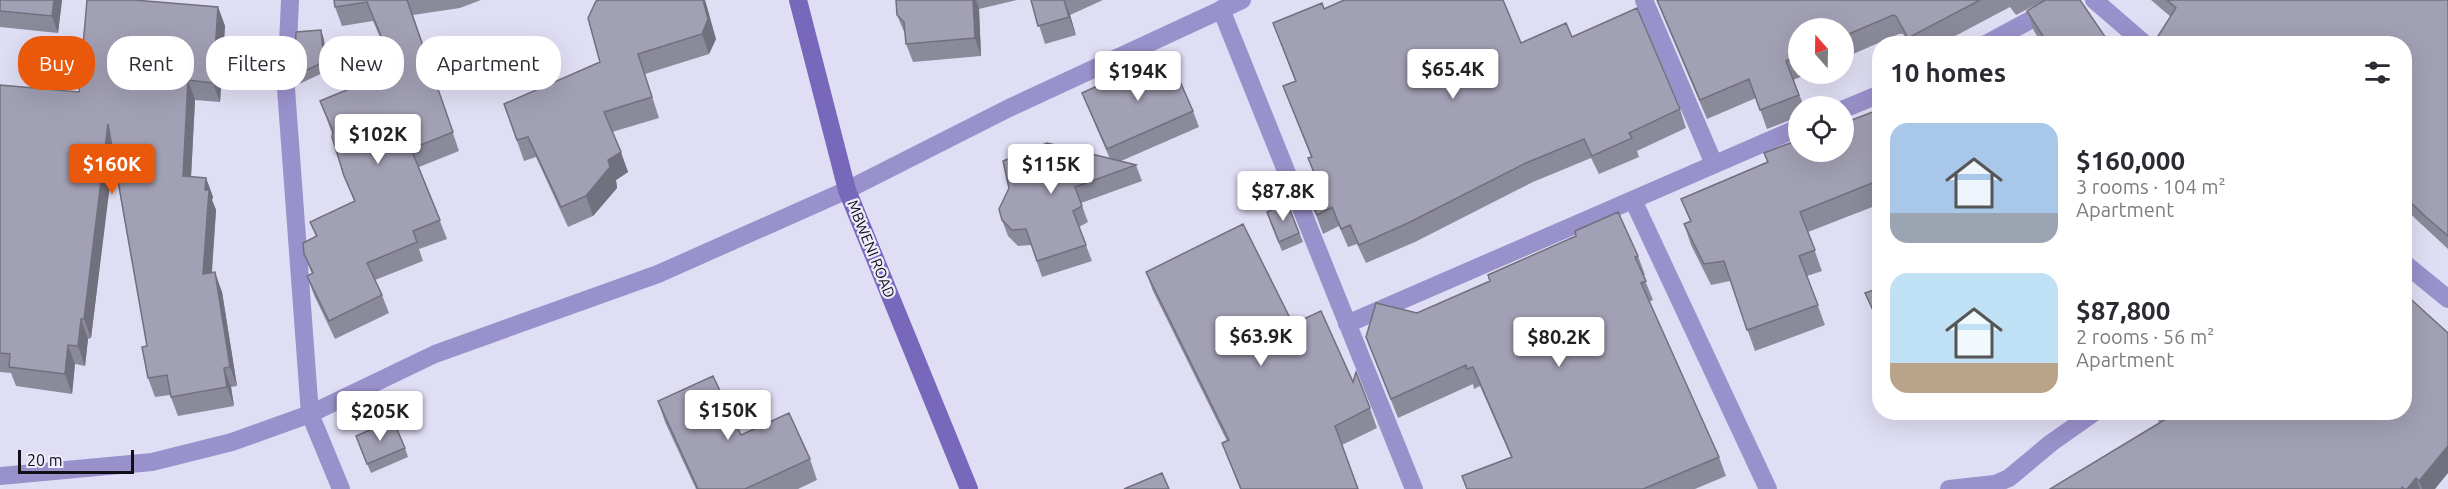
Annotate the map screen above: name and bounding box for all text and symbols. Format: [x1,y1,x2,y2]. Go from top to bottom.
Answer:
north arrow [1788,18,1854,84]
map controls [1788,18,1854,162]
chip: Buy [18,36,95,90]
chip: Rent [107,36,194,90]
chip: Filters [206,36,307,90]
chip: New [319,36,404,90]
chip: Apartment [416,36,561,90]
pin: $65.4K [1404,49,1502,100]
pin: $194K [1096,51,1180,102]
icon: filters [2361,56,2394,89]
text: $65.4K [1421,57,1485,80]
text: 10 homes [1890,58,2006,87]
text: $194K [1109,59,1167,82]
button: locate [1788,96,1854,162]
pin: $102K [336,114,420,165]
text: $102K [349,122,407,145]
pin: $160K [70,144,154,195]
pin: $115K [1009,144,1093,195]
text: $160,000 [2076,146,2185,175]
icon: home [1938,147,2010,219]
text: $160K [83,152,141,175]
text: $115K [1022,152,1080,175]
pin: $87.8K [1234,171,1332,222]
text: 3 rooms · 104 m² [2076,175,2226,198]
text: $87.8K [1251,179,1315,202]
street label: MBWENI ROAD [844,197,899,300]
text: Apartment [2076,198,2174,221]
text: $87,800 [2076,296,2170,325]
icon: home [1938,297,2010,369]
pin: $63.9K [1212,316,1310,367]
pin: $80.2K [1510,317,1608,368]
text: $63.9K [1229,324,1293,347]
text: $80.2K [1527,325,1591,348]
text: 2 rooms · 56 m² [2076,325,2214,348]
text: Apartment [2076,348,2174,371]
pin: $150K [686,390,770,441]
pin: $205K [338,391,422,442]
text: $150K [699,398,757,421]
text: $205K [351,399,409,422]
scale bar [18,447,134,474]
text: 20 m [27,451,63,469]

